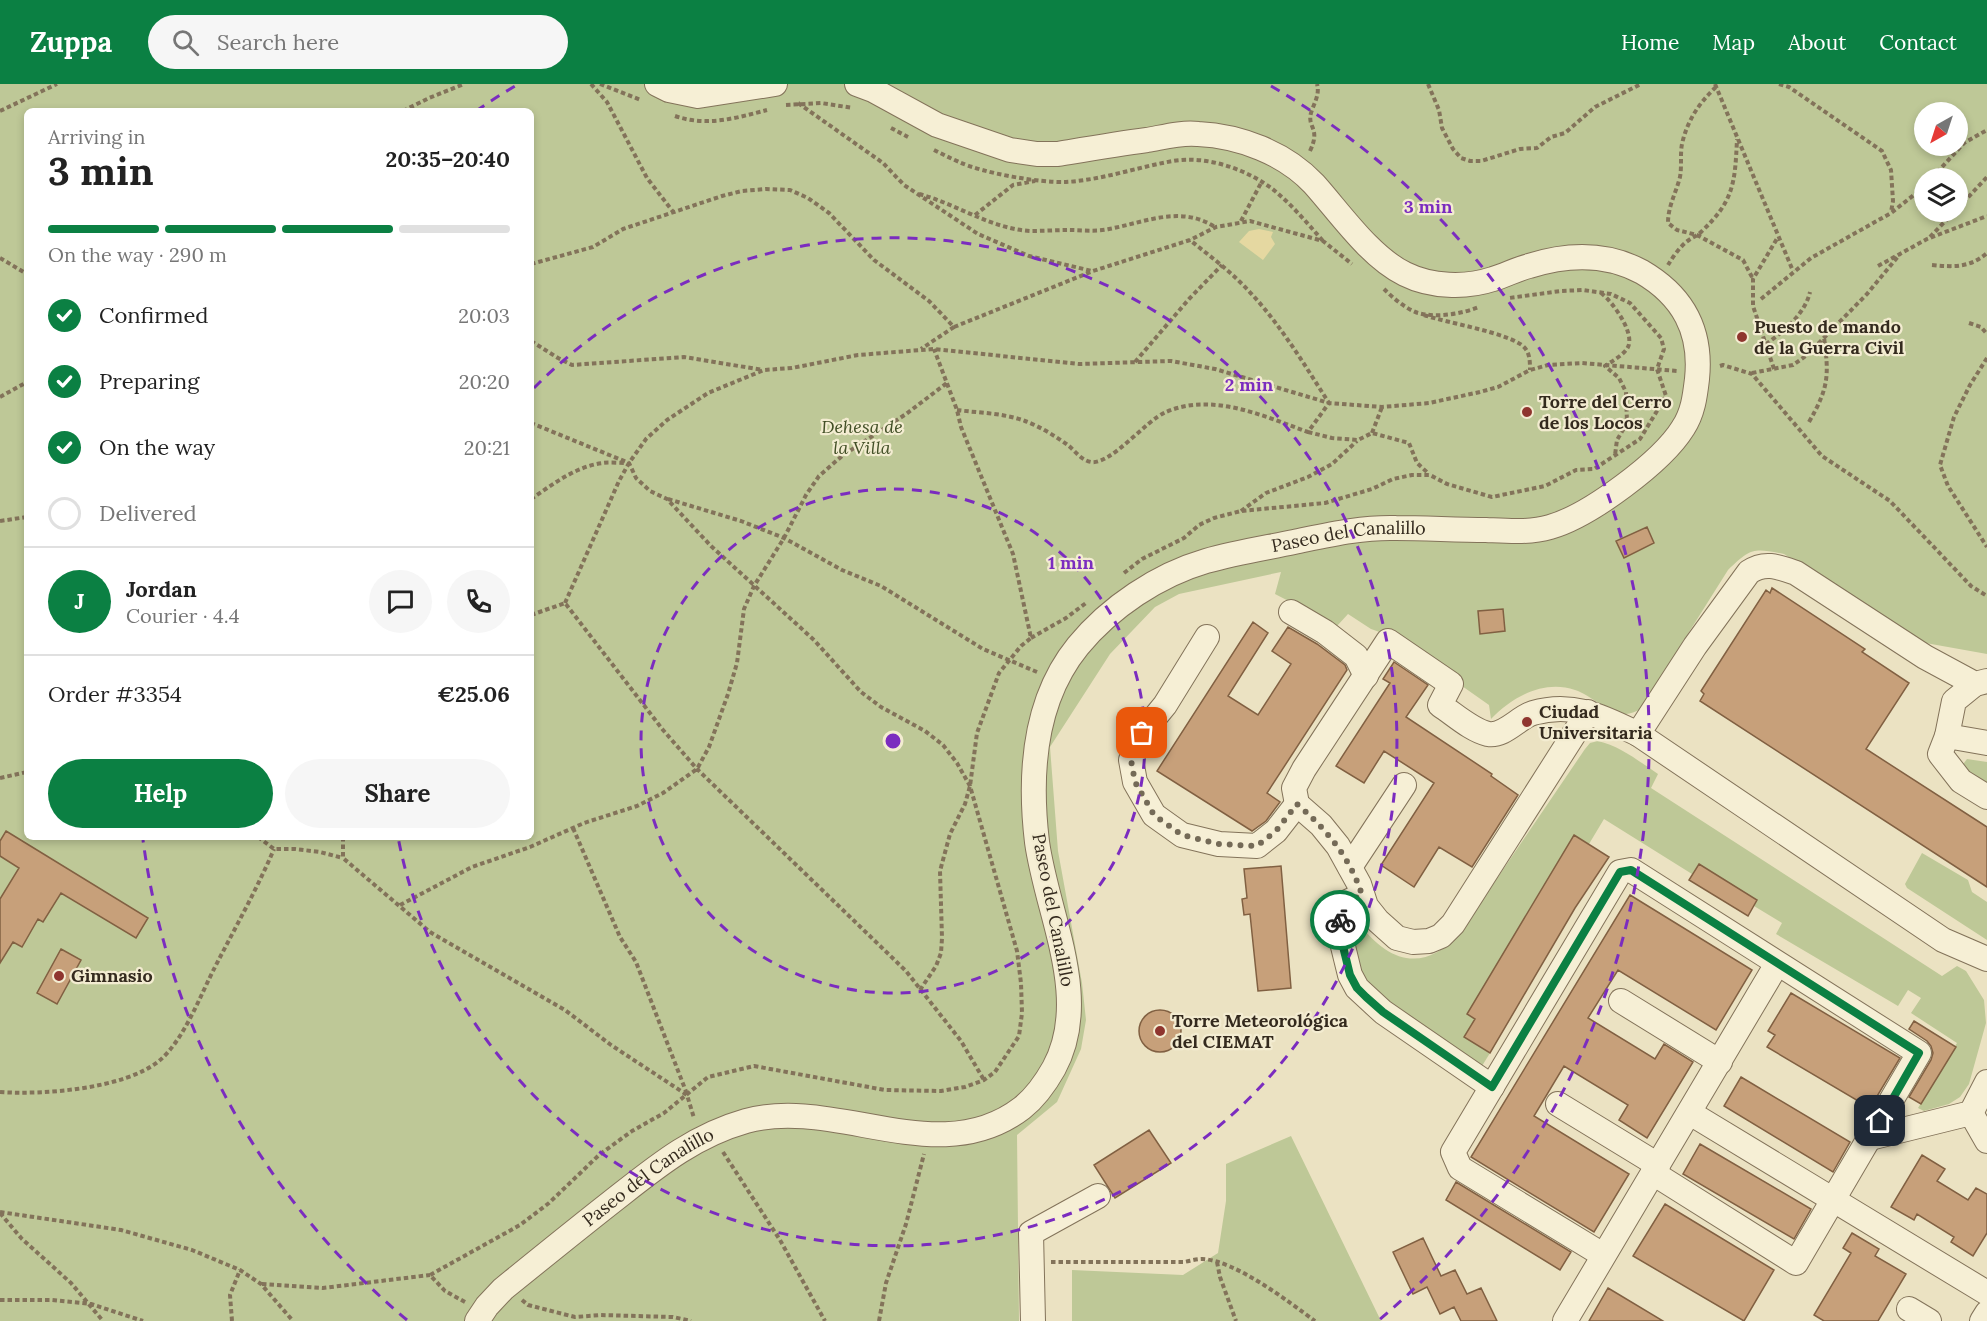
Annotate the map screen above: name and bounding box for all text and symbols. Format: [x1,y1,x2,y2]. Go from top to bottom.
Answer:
search box [148,15,568,69]
text: Zuppa [30,24,112,60]
icon: search [169,26,202,59]
text: Search here [217,28,339,56]
text: Home [1621,29,1679,56]
text: Map [1712,29,1755,56]
text: About [1788,29,1846,56]
text: Contact [1879,29,1957,56]
north arrow [1914,102,1968,156]
map controls [1914,102,1968,222]
text: Arriving in [48,124,145,149]
text: 20:35–20:40 [386,145,510,173]
text: 3 min [48,146,154,196]
button: layers [1914,168,1968,222]
text: 3 min [1404,195,1453,218]
text: On the way · 290 m [48,242,227,267]
icon: check [48,299,81,332]
text: Confirmed [99,301,208,329]
text: 20:03 [458,303,510,328]
place label: Puesto de mando de la Guerra Civil [1754,315,1904,359]
marker: Puesto de mando de la Guerra Civil [1735,330,1749,344]
icon: check [48,365,81,398]
text: Preparing [99,367,199,395]
text: 20:20 [459,369,510,394]
text: 2 min [1225,373,1274,396]
place label: Torre del Cerro de los Locos [1539,390,1672,434]
marker: Torre del Cerro de los Locos [1520,405,1534,419]
park label: Dehesa de la Villa [821,415,903,459]
icon: check [48,431,81,464]
text: On the way [99,433,215,461]
text: 20:21 [464,435,510,460]
text: Delivered [99,499,197,527]
street label: Paseo del Canalillo [1269,516,1426,557]
text: 1 min [1048,551,1094,574]
button: chat [369,570,432,633]
button: phone [447,570,510,633]
text: Jordan [126,575,197,603]
text: J [75,587,84,615]
text: Courier · 4.4 [126,603,240,628]
text: Order #3354 [48,680,182,708]
text: €25.06 [437,680,510,708]
place label: Ciudad Universitaria [1539,700,1653,744]
pin [1116,707,1167,758]
marker: Ciudad Universitaria [1520,715,1534,729]
icon: bag [1125,716,1158,749]
centre of rings [883,731,903,751]
button: Help [48,759,273,828]
button: Share [285,759,510,828]
street label: Paseo del Canalillo [1027,831,1080,989]
courier [1310,890,1370,950]
icon: bike [1324,904,1357,937]
place label: Gimnasio [71,964,153,987]
marker: Gimnasio [52,969,66,983]
place label: Torre Meteorológica del CIEMAT [1172,1009,1349,1053]
marker: Torre Meteorológica del CIEMAT [1153,1024,1167,1038]
pin [1854,1095,1905,1146]
icon: home [1863,1104,1896,1137]
street label: Paseo del Canalillo [578,1122,717,1231]

